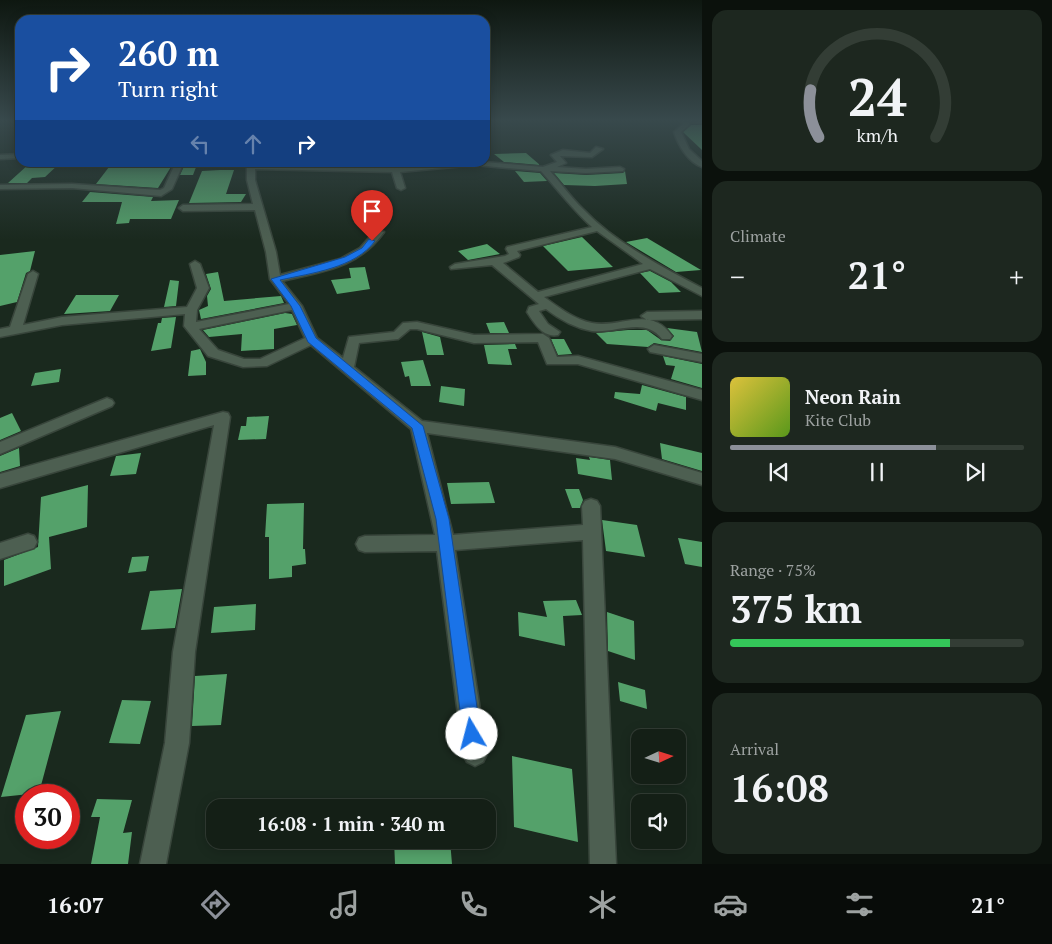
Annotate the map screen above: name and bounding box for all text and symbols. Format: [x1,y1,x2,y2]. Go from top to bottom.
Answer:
text: 260 m [118,30,219,76]
icon: right [35,35,100,100]
text: 24 [848,62,907,131]
text: Turn right [118,74,218,103]
text: km/h [856,123,898,147]
icon: left [186,130,214,158]
icon: ahead [239,130,267,158]
icon: right [292,130,320,158]
pin [351,190,393,241]
icon: arrive [358,197,386,225]
text: Climate [730,225,786,247]
text: 21° [848,250,906,300]
text: − [730,258,745,295]
text: + [1009,258,1024,295]
text: Neon Rain [805,384,901,409]
text: Kite Club [805,409,871,431]
icon: previous [765,458,793,486]
icon: pause [863,458,891,486]
icon: next [961,458,989,486]
text: Range · 75% [730,559,816,581]
text: 375 km [730,584,862,634]
position arrow [445,707,497,759]
north arrow [631,729,686,784]
map controls [631,729,686,849]
text: Arrival [730,738,779,760]
text: 16:08 [730,763,829,813]
speed limit sign: 30 [15,784,80,849]
button: sound [631,794,686,849]
text: 16:08 · 1 min · 340 m [257,811,445,836]
icon: directions [198,887,233,922]
icon: music [327,887,362,922]
icon: phone [456,887,491,922]
icon: climate [585,887,620,922]
icon: car [713,887,748,922]
icon: filters [842,887,877,922]
text: 16:07 [47,890,104,919]
text: 21° [971,890,1005,919]

